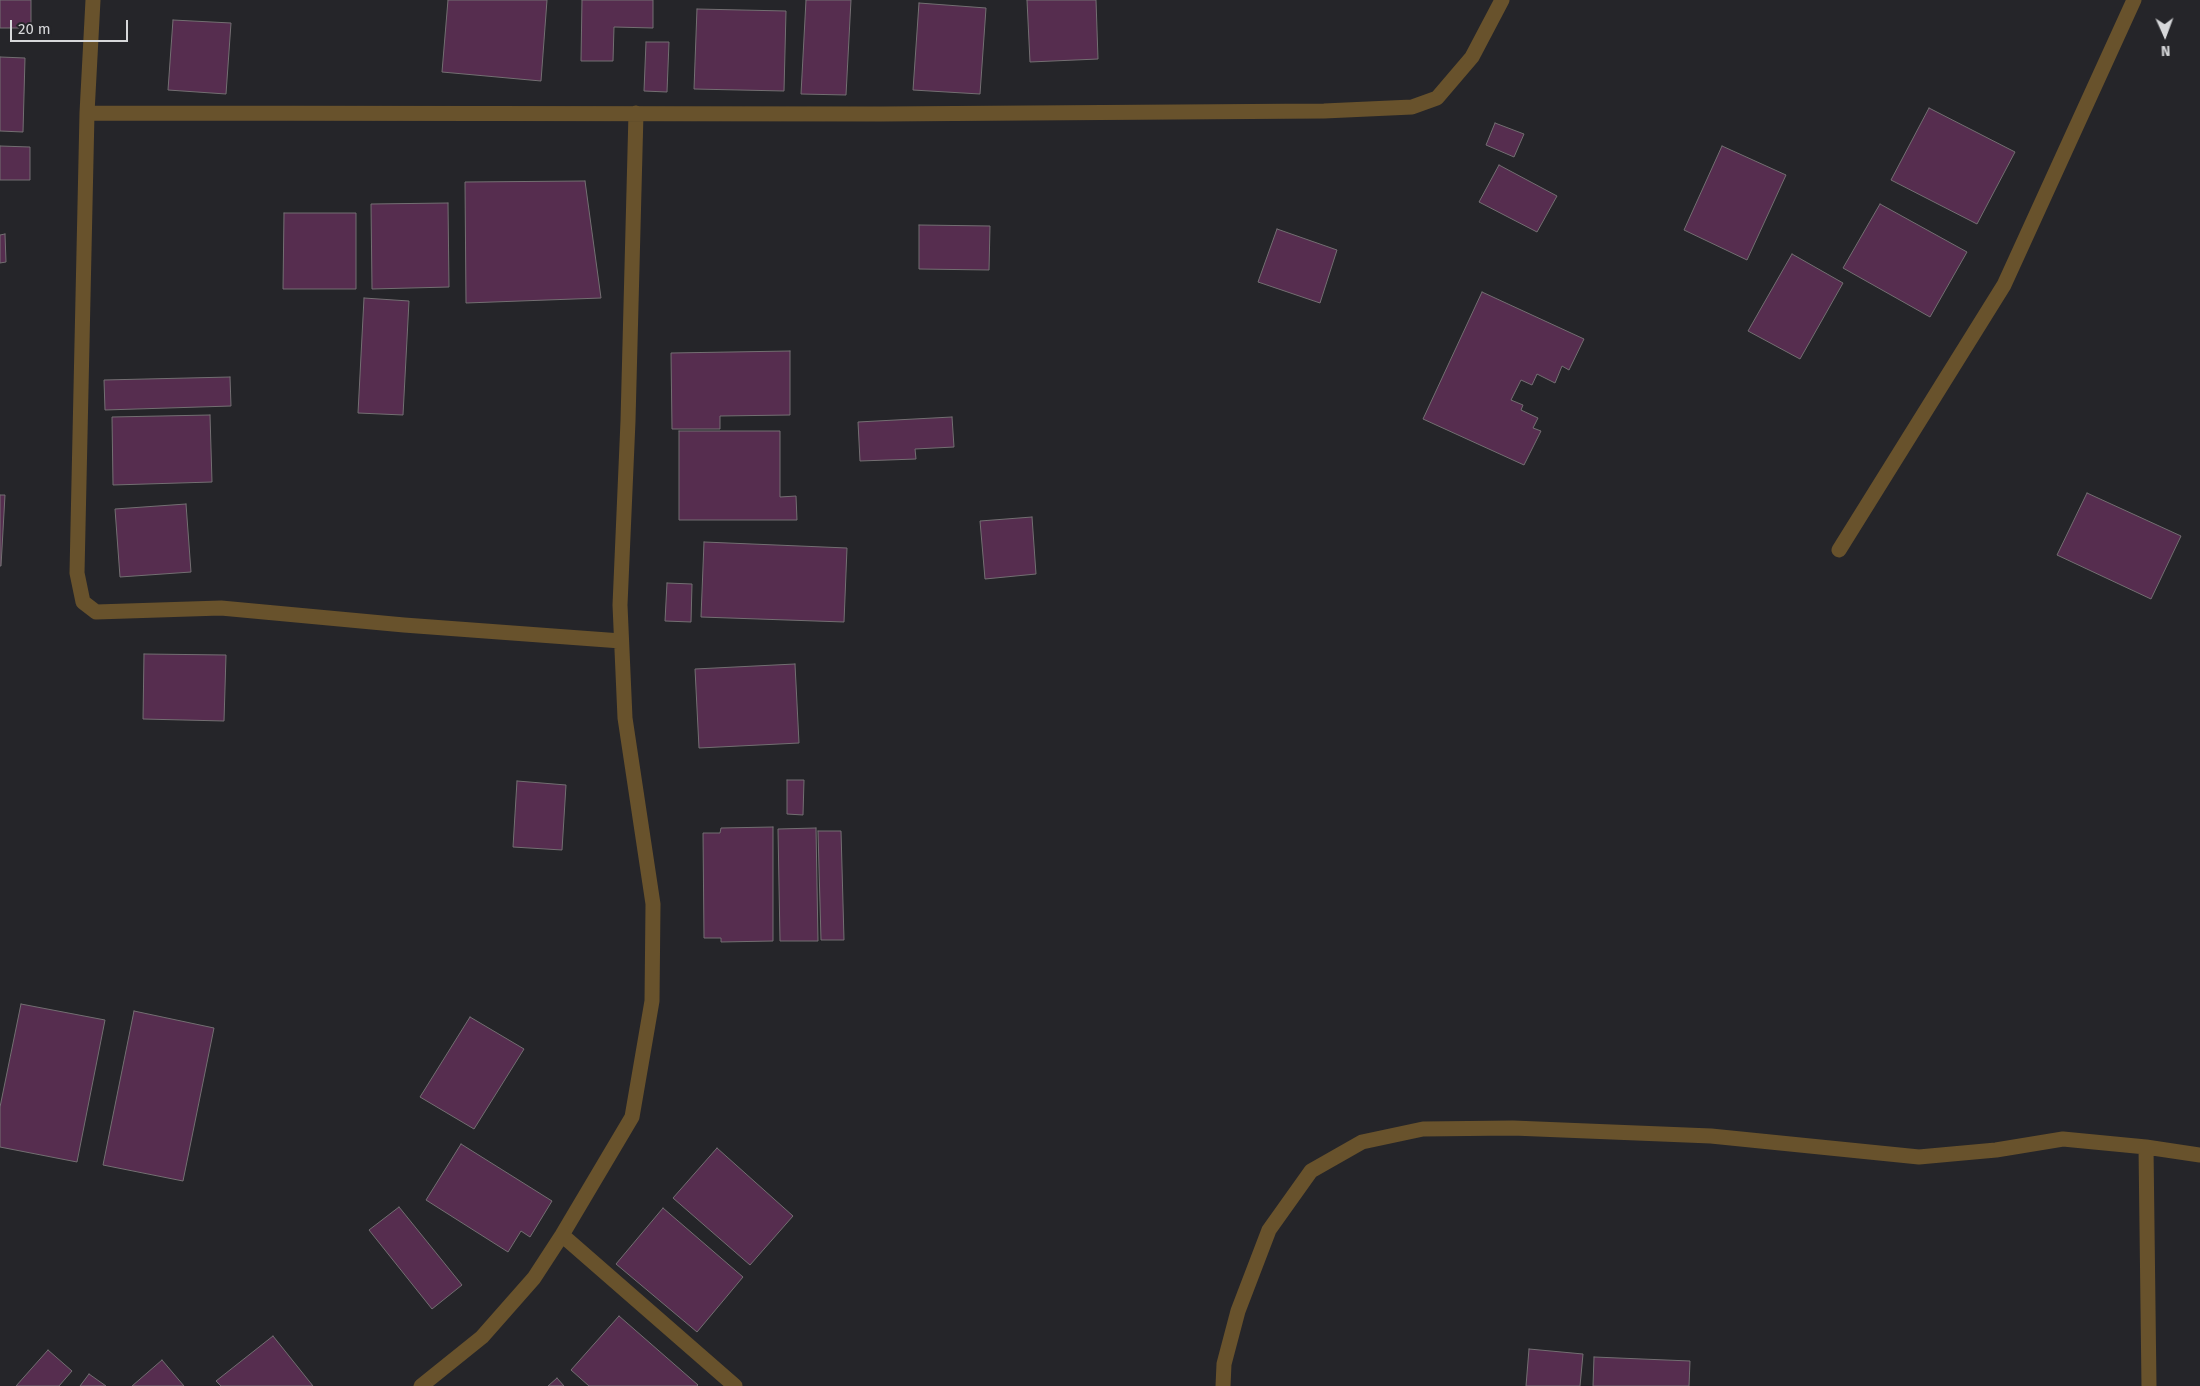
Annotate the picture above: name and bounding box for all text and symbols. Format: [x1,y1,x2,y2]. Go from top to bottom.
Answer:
scale bar [12,10,130,42]
north arrow [2140,10,2190,60]
text: 20 m [18,20,51,38]
text: N [2161,42,2170,59]

